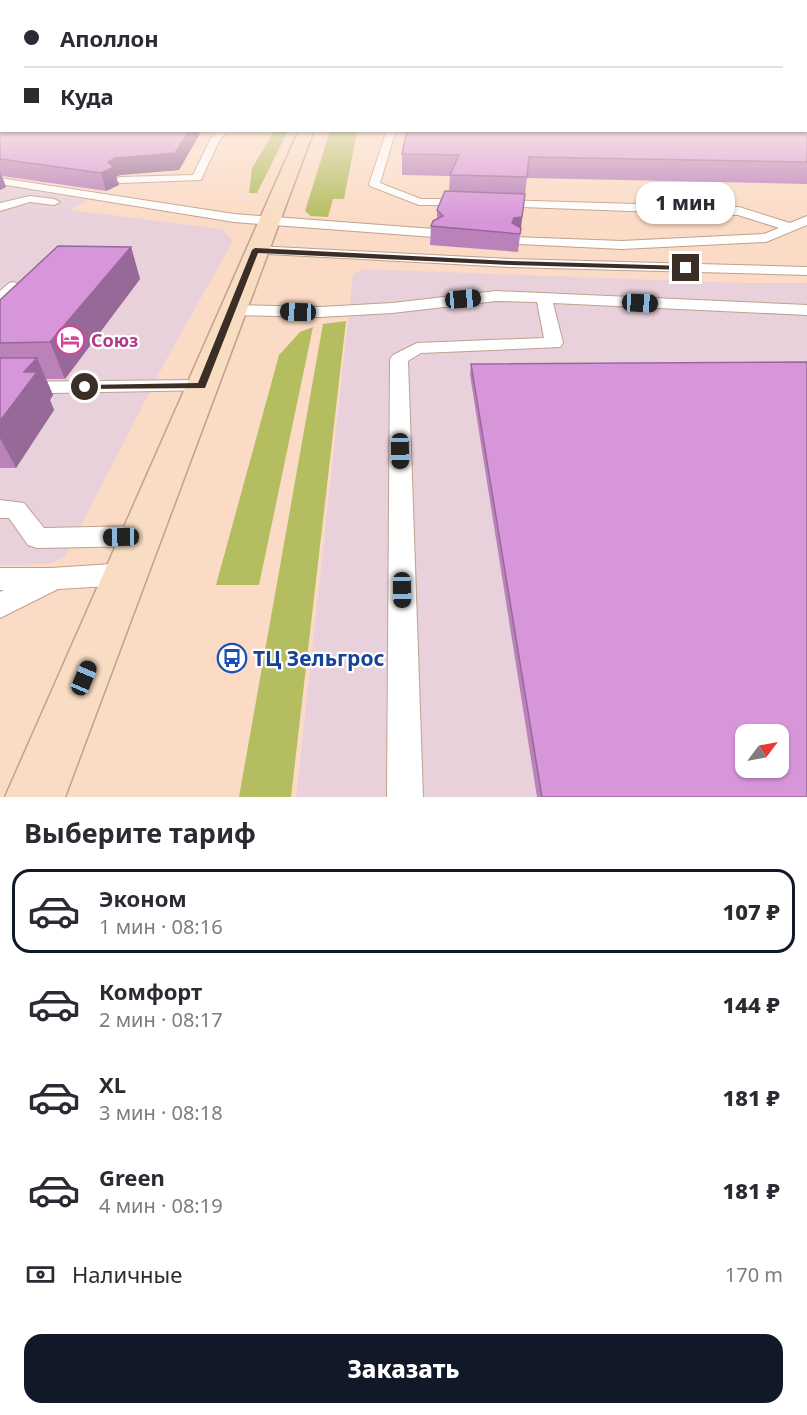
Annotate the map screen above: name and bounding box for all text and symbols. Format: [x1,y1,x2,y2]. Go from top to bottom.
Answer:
text: Аполлон [60,23,159,53]
text: Куда [60,81,114,111]
callout: 1 мин [636,181,736,223]
text: 1 мин [655,189,716,216]
route end [672,254,699,281]
car [444,288,482,310]
car [622,293,658,313]
car [280,302,316,322]
hotel icon: Союз [54,324,86,356]
place label: Союз [91,328,138,352]
route start [71,373,98,400]
car [391,433,409,469]
car [103,528,139,546]
car [393,572,411,608]
bus stop icon: ТЦ Зельгрос [216,642,248,674]
place label: ТЦ Зельгрос [253,644,384,672]
car [69,658,99,698]
north arrow [735,724,789,778]
map controls [735,724,789,778]
text: Выберите тариф [24,814,256,851]
text: Эконом [99,883,187,913]
icon: car [27,884,81,938]
text: 107 ₽ [723,896,780,926]
text: 1 мин · 08:16 [99,913,223,940]
text: Комфорт [99,976,202,1006]
icon: car [27,977,81,1031]
text: 144 ₽ [723,989,780,1019]
text: 2 мин · 08:17 [99,1006,223,1033]
text: XL [99,1069,126,1099]
icon: car [27,1070,81,1124]
text: 181 ₽ [723,1082,780,1112]
text: 3 мин · 08:18 [99,1099,223,1126]
text: Green [99,1162,165,1192]
icon: car [27,1163,81,1217]
text: 181 ₽ [723,1175,780,1205]
text: 4 мин · 08:19 [99,1192,223,1219]
icon: cash [24,1258,57,1291]
text: Наличные [72,1259,182,1289]
text: 170 m [725,1261,783,1288]
button: Заказать [24,1334,783,1403]

